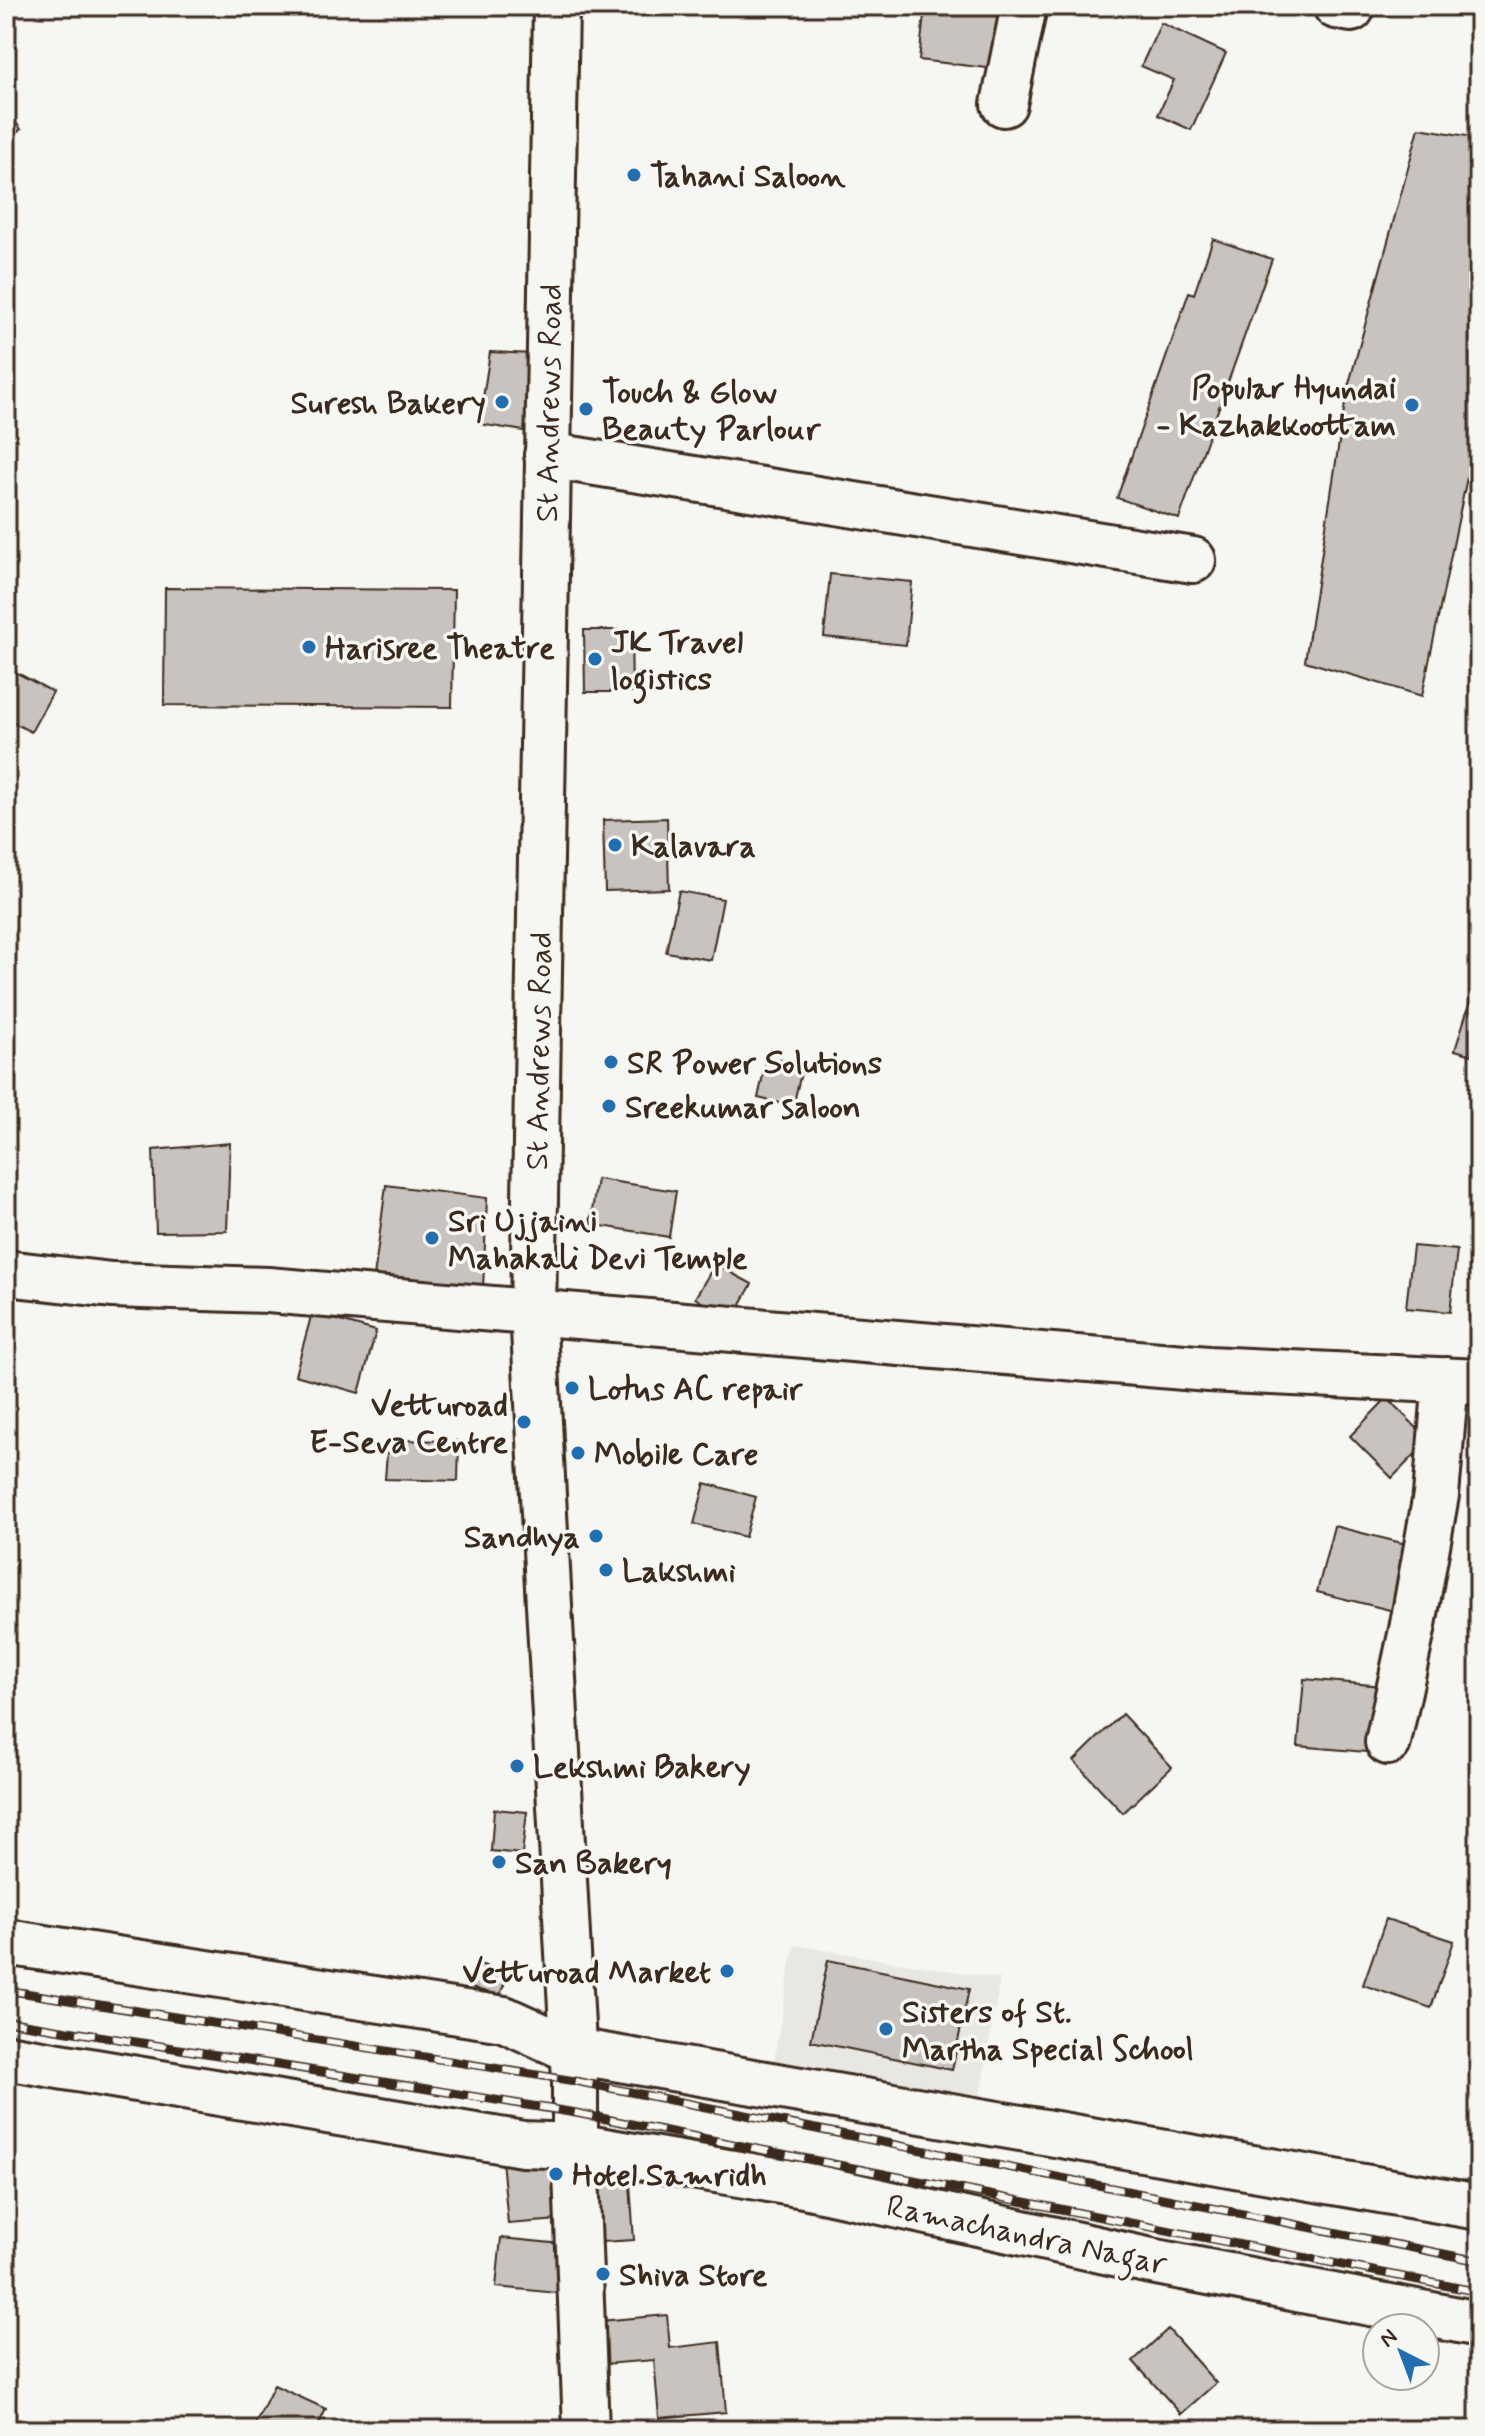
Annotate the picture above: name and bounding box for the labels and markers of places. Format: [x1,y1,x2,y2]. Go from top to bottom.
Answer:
place label: Tahani Saloon [650,156,846,198]
marker: Tahani Saloon [625,166,643,184]
place label: Popular Hyundai - Kazhakkoottam [1156,368,1396,447]
place label: Touch & Glow Beauty Parlour [602,372,821,451]
place label: Suresh Bakery [291,383,486,425]
marker: Suresh Bakery [493,393,511,411]
marker: Popular Hyundai - Kazhakkoottam [1403,396,1421,414]
marker: Touch & Glow Beauty Parlour [577,400,595,418]
place label: JK Travel logistics [611,622,743,705]
place label: Harisree Theatre [325,628,555,670]
marker: Harisree Theatre [300,638,318,656]
marker: JK Travel logistics [586,650,604,668]
place label: Kalavara [631,826,756,868]
marker: Kalavara [606,836,624,854]
place label: SR Power Solutions [627,1043,882,1085]
marker: SR Power Solutions [602,1053,620,1071]
place label: Sreekumar saloon [625,1087,861,1129]
marker: Sreekumar saloon [600,1097,618,1115]
place label: Sri Ujjaini Mahakali Devi Temple [448,1201,748,1280]
marker: Sri Ujjaini Mahakali Devi Temple [423,1229,441,1247]
place label: Lotus AC repair [588,1369,803,1411]
marker: Lotus AC repair [563,1379,581,1397]
place label: Vetturoad E-Seva Centre [309,1385,508,1464]
marker: Vetturoad E-Seva Centre [515,1413,533,1431]
place label: Mobile Care [594,1434,758,1476]
marker: Mobile Care [569,1444,587,1462]
place label: Sandhya [464,1517,580,1559]
marker: Sandhya [587,1527,605,1545]
place label: Lakshmi [622,1551,736,1593]
marker: Lakshmi [597,1561,615,1579]
place label: Lekshmi Bakery [533,1747,751,1789]
marker: Lekshmi Bakery [508,1757,526,1775]
place label: San Bakery [515,1843,672,1885]
marker: San Bakery [490,1853,508,1871]
place label: Vetturoad Market [462,1952,711,1994]
marker: Vetturoad Market [718,1962,736,1980]
place label: Sisters of St. Martha Special School [902,1992,1194,2071]
marker: Sisters of St. Martha Special School [877,2020,895,2038]
place label: Hotel Samridh [572,2155,767,2197]
marker: Hotel Samridh [547,2165,565,2183]
place label: Shiva Store [619,2255,768,2297]
marker: Shiva Store [594,2265,612,2283]

